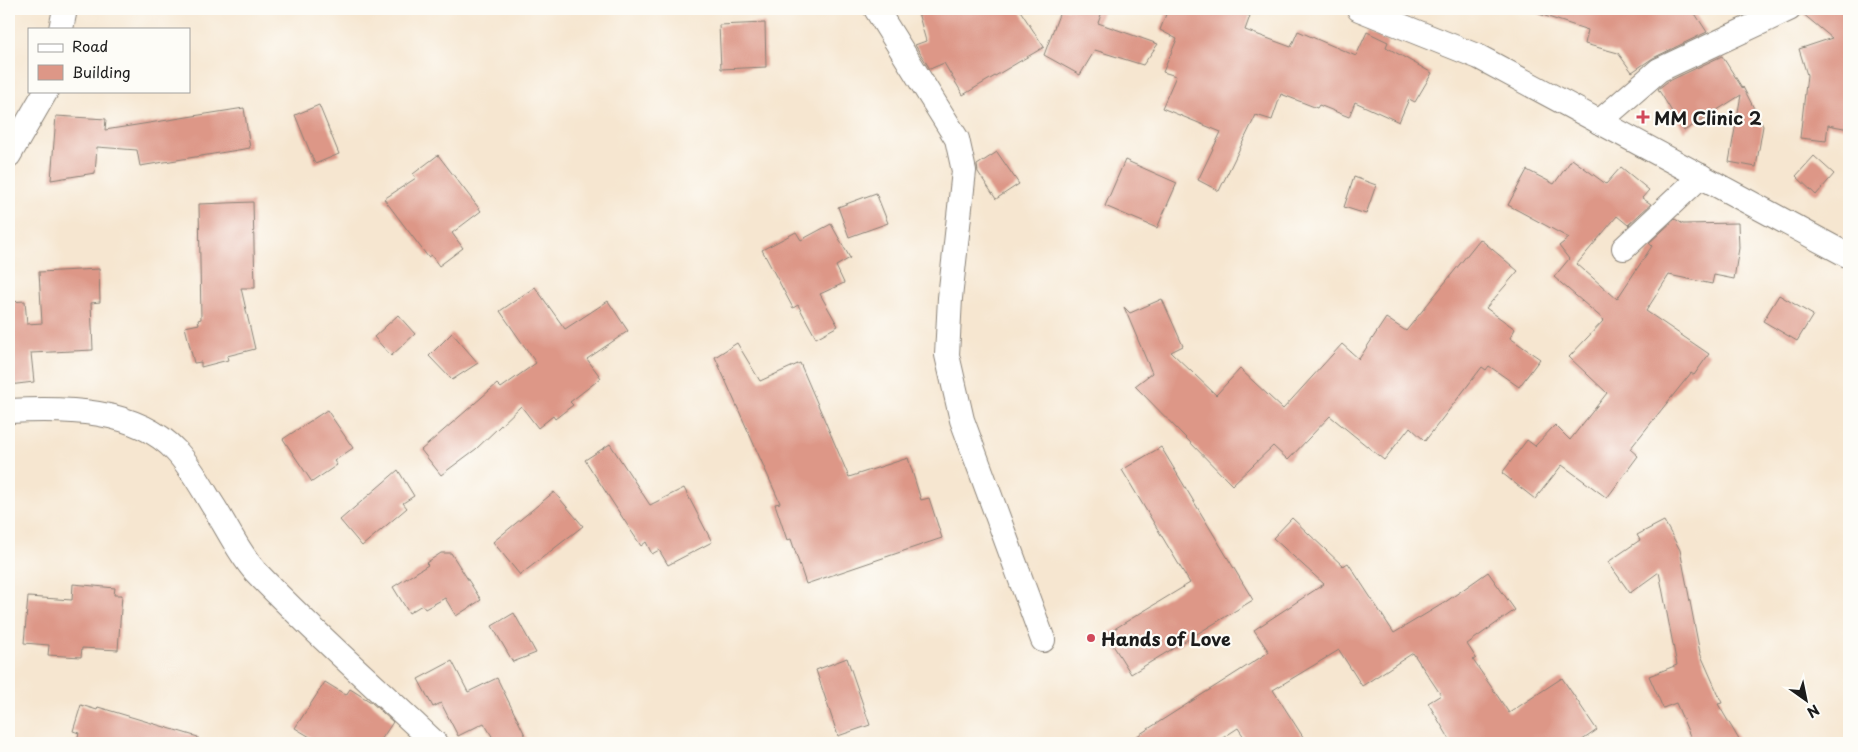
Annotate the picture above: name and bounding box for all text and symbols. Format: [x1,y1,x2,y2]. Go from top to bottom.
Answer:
legend [28,28,190,92]
text: Road [72,34,108,57]
text: Building [72,60,131,83]
place label: MM Clinic 2 [1654,104,1762,131]
marker: MM Clinic 2 [1636,110,1650,124]
place label: Hands of Love [1101,625,1231,652]
marker: Hands of Love [1085,632,1097,644]
north arrow [1780,674,1830,724]
text: N [1803,699,1824,723]

